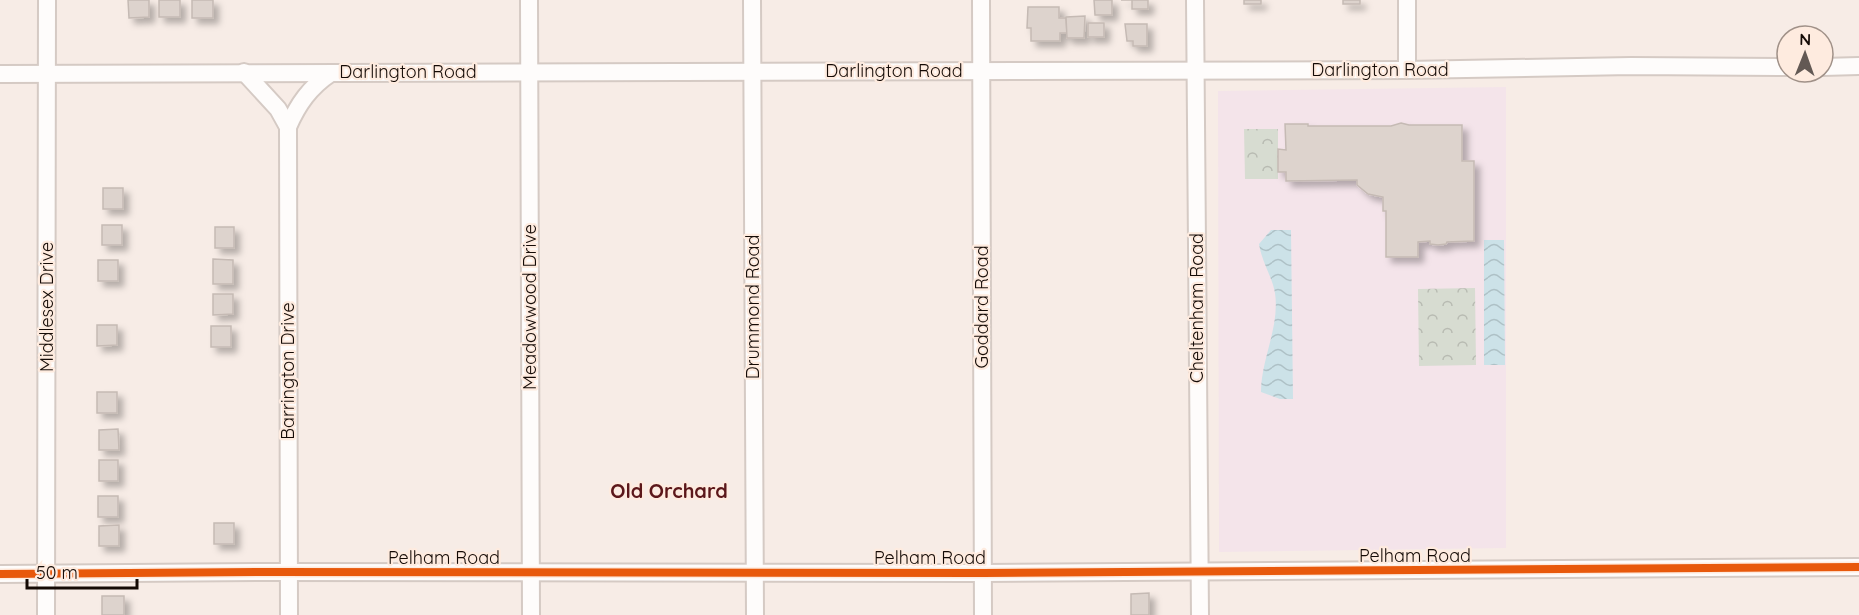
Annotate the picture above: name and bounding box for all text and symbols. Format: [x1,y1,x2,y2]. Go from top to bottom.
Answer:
north arrow [1775,24,1835,84]
text: N [1799,29,1811,49]
street label: Darlington Road [1311,58,1449,81]
street label: Darlington Road [825,59,963,82]
street label: Darlington Road [339,60,477,83]
street label: Meadowwood Drive [518,224,541,390]
street label: Cheltenham Road [1185,233,1208,383]
street label: Drummond Road [741,235,764,379]
street label: Middlesex Drive [35,242,58,372]
street label: Goddard Road [970,245,993,369]
street label: Barrington Drive [276,302,299,440]
district label: Old Orchard [610,478,728,503]
street label: Pelham Road [1359,544,1471,567]
street label: Pelham Road [388,546,500,569]
street label: Pelham Road [874,546,986,569]
scale bar [27,552,136,590]
text: 50 m [36,561,78,584]

